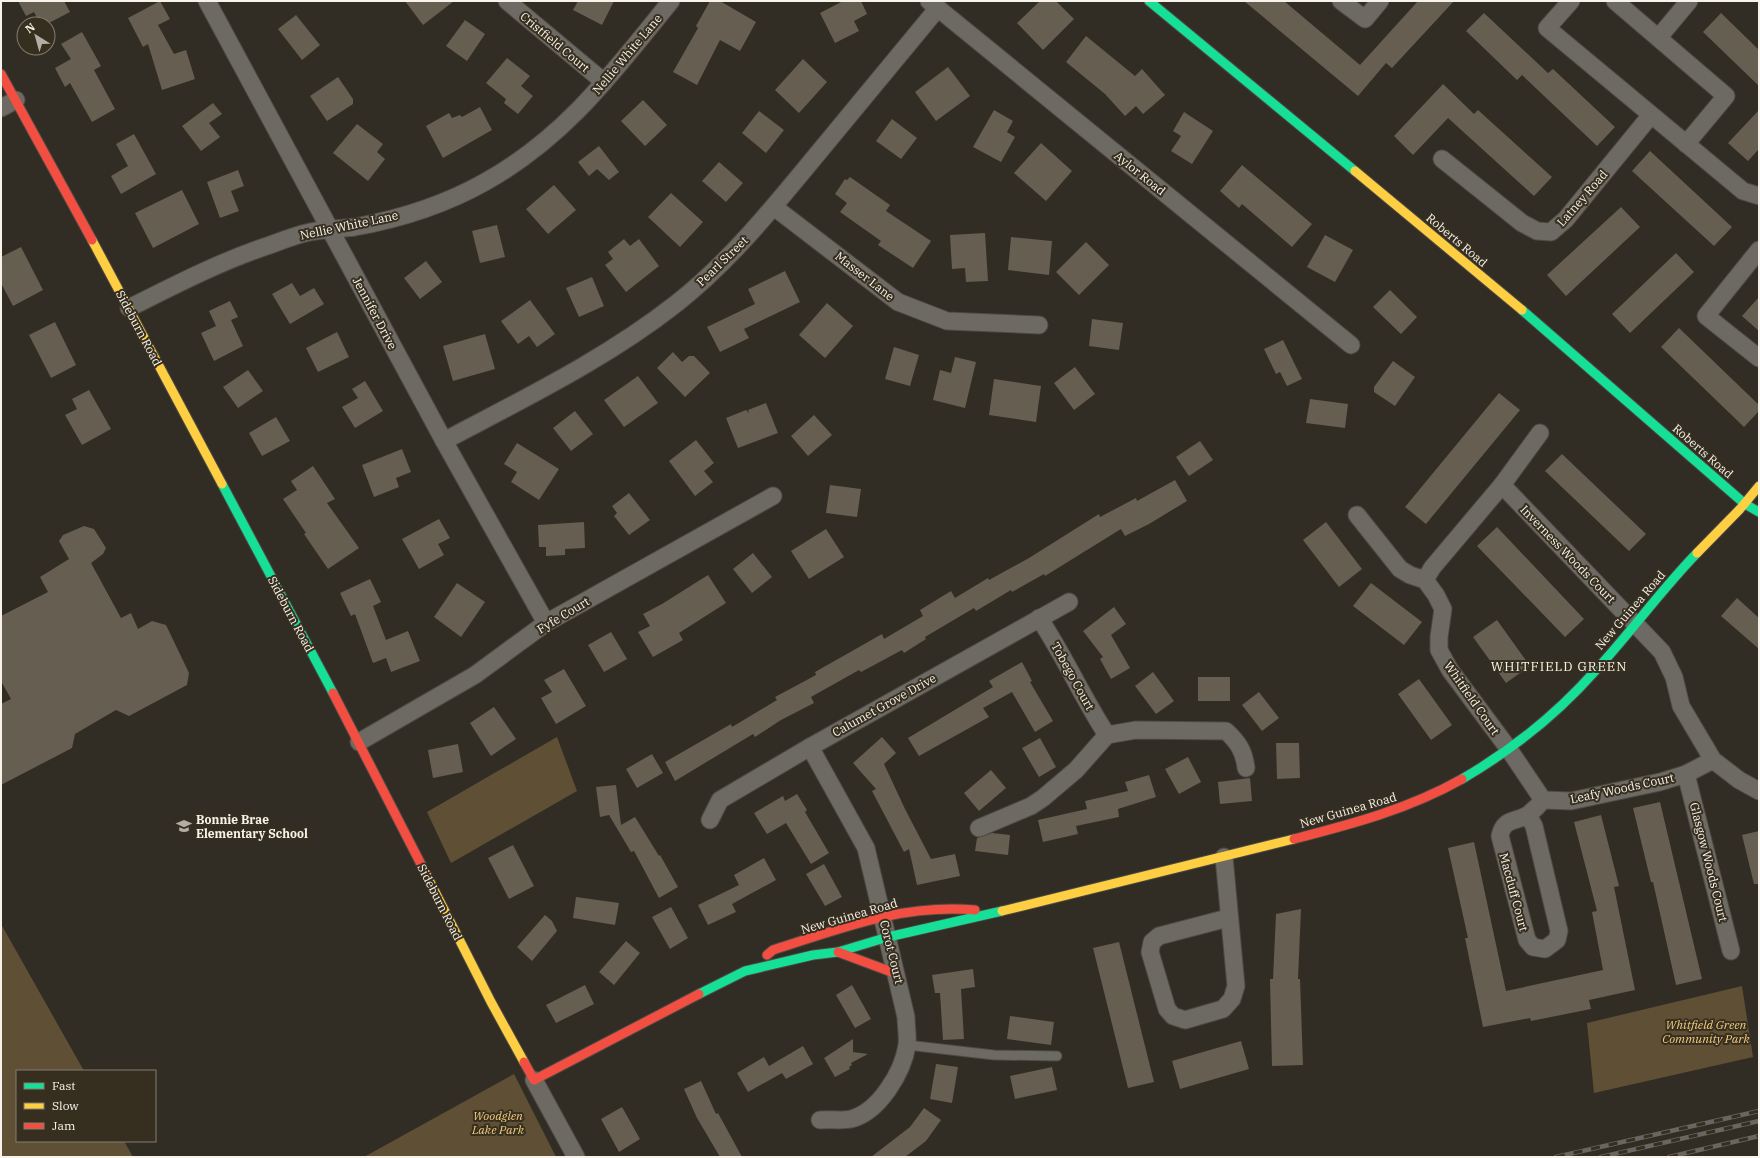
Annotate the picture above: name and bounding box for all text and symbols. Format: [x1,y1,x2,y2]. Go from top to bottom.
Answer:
street label: Cristfield Court [517,9,593,75]
street label: Nellie White Lane [589,11,665,97]
north arrow [16,16,56,56]
text: N [22,20,38,36]
street label: Aylor Road [1111,148,1169,198]
street label: Latney Road [1553,167,1611,229]
street label: Nellie White Lane [299,207,399,243]
street label: Roberts Road [1423,210,1491,270]
street label: Pearl Street [693,233,751,289]
street label: Masser Lane [832,248,898,304]
street label: Jennifer Drive [350,274,400,352]
street label: Sideburn Road [113,288,165,368]
street label: Roberts Road [1670,421,1736,481]
street label: Inverness Woods Court [1517,502,1619,606]
street label: New Guinea Road [1592,567,1668,653]
street label: Sideburn Road [265,574,317,654]
street label: Fyfe Court [534,593,592,637]
street label: Tobego Court [1048,639,1098,713]
street label: Whitfield Court [1441,658,1503,738]
district label: WHITFIELD GREEN [1491,658,1627,675]
street label: Calumet Grove Drive [829,670,939,740]
street label: Leafy Woods Court [1569,770,1675,806]
street label: New Guinea Road [1298,789,1398,831]
street label: Glasgow Woods Court [1687,801,1731,923]
place label: Bonnie Brae Elementary School [196,812,308,841]
school or university icon: Bonnie Brae Elementary School [175,817,193,835]
street label: Macduff Court [1496,851,1532,933]
street label: Sideburn Road [414,861,466,943]
street label: New Guinea Road [799,895,899,937]
street label: Corot Court [877,919,907,985]
park label: Whitfield Green Community Park [1662,1017,1750,1046]
legend [16,1070,156,1142]
text: Fast [52,1078,76,1093]
text: Slow [52,1098,79,1113]
park label: Woodglen Lake Park [471,1108,525,1137]
text: Jam [52,1118,76,1133]

